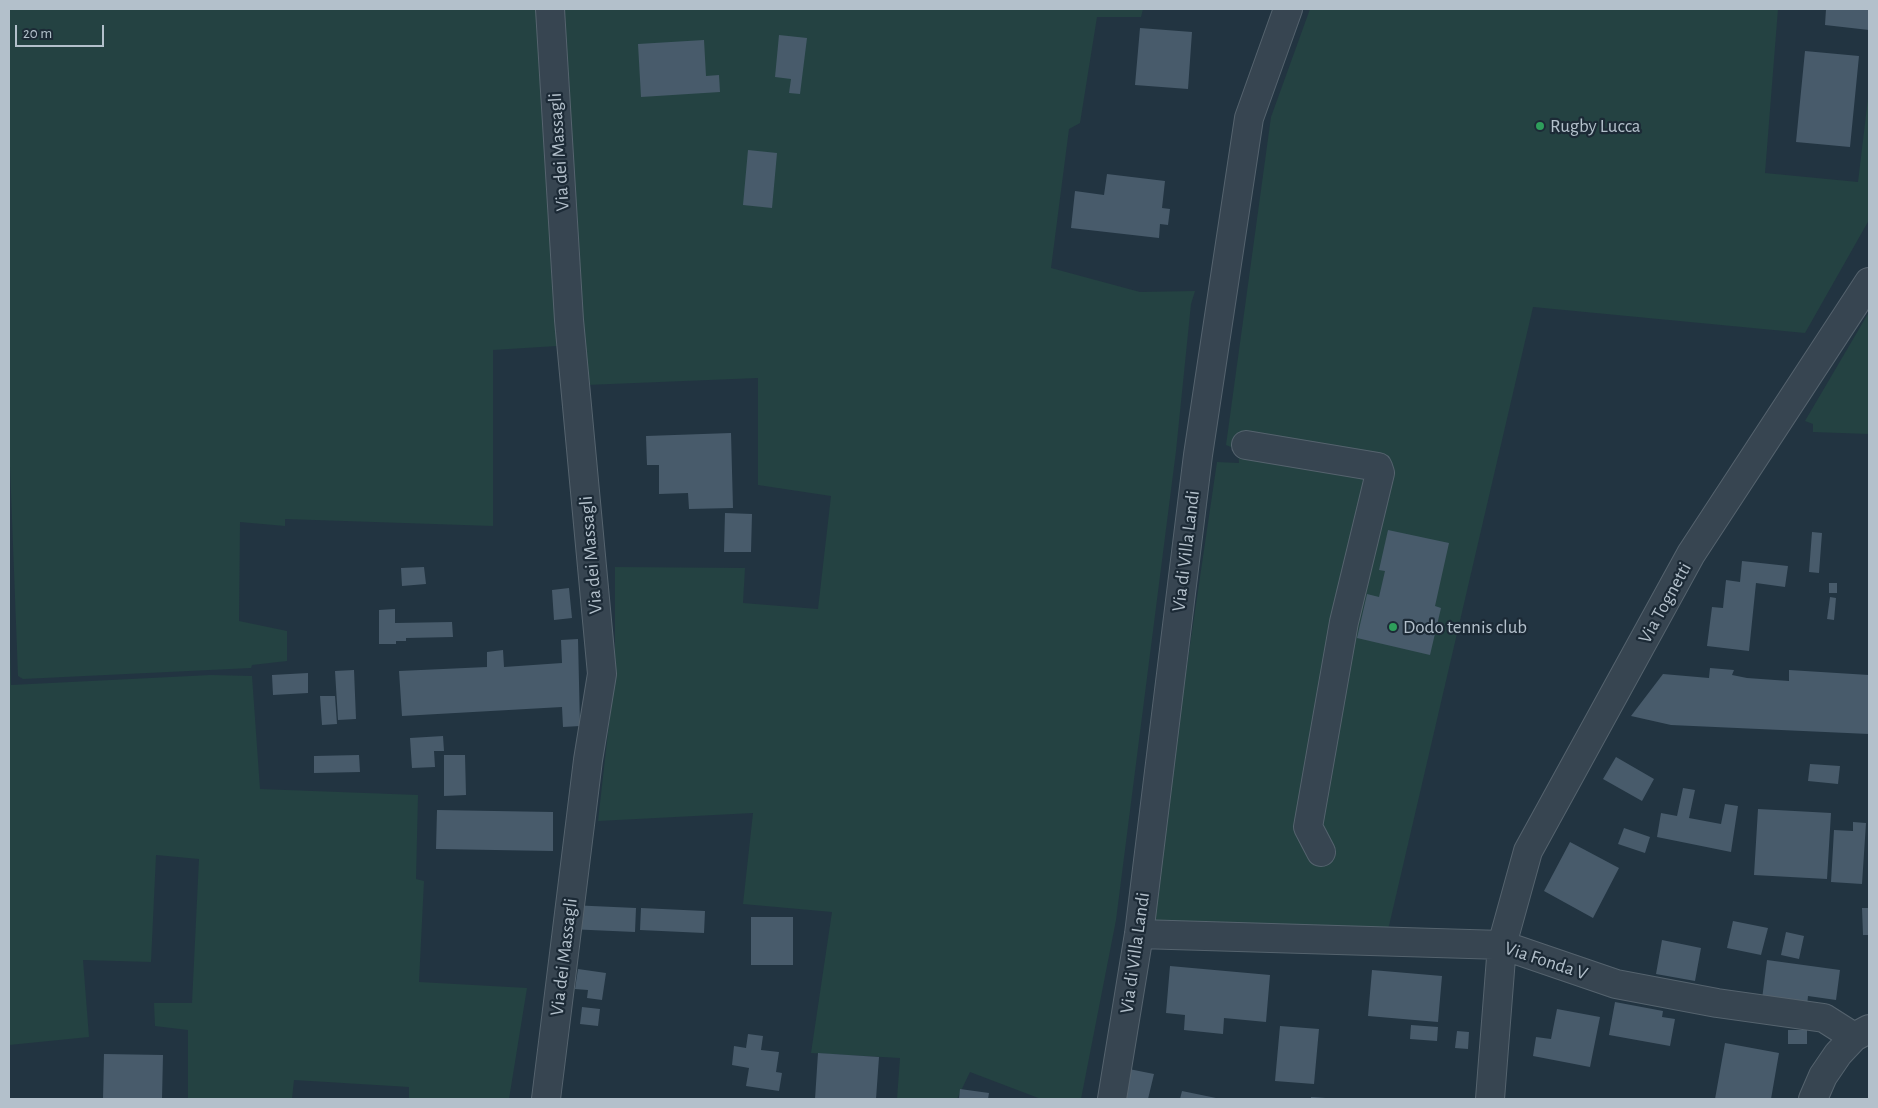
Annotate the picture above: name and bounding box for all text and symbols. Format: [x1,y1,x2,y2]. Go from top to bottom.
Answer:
scale bar [18,15,106,47]
text: 20 m [23,26,52,41]
street label: Via dei Massagli [543,92,575,212]
place label: Rugby Lucca [1550,115,1641,137]
marker: Rugby Lucca [1534,120,1546,132]
street label: Via di Villa Landi [1167,489,1205,613]
street label: Via dei Massagli [574,495,608,615]
street label: Via Tognetti [1633,558,1697,648]
place label: Dodo tennis club [1403,616,1527,638]
marker: Dodo tennis club [1387,621,1399,633]
street label: Via di Villa Landi [1115,891,1155,1015]
street label: Via dei Massagli [545,897,583,1017]
street label: Via Fonda V [1501,937,1591,985]

